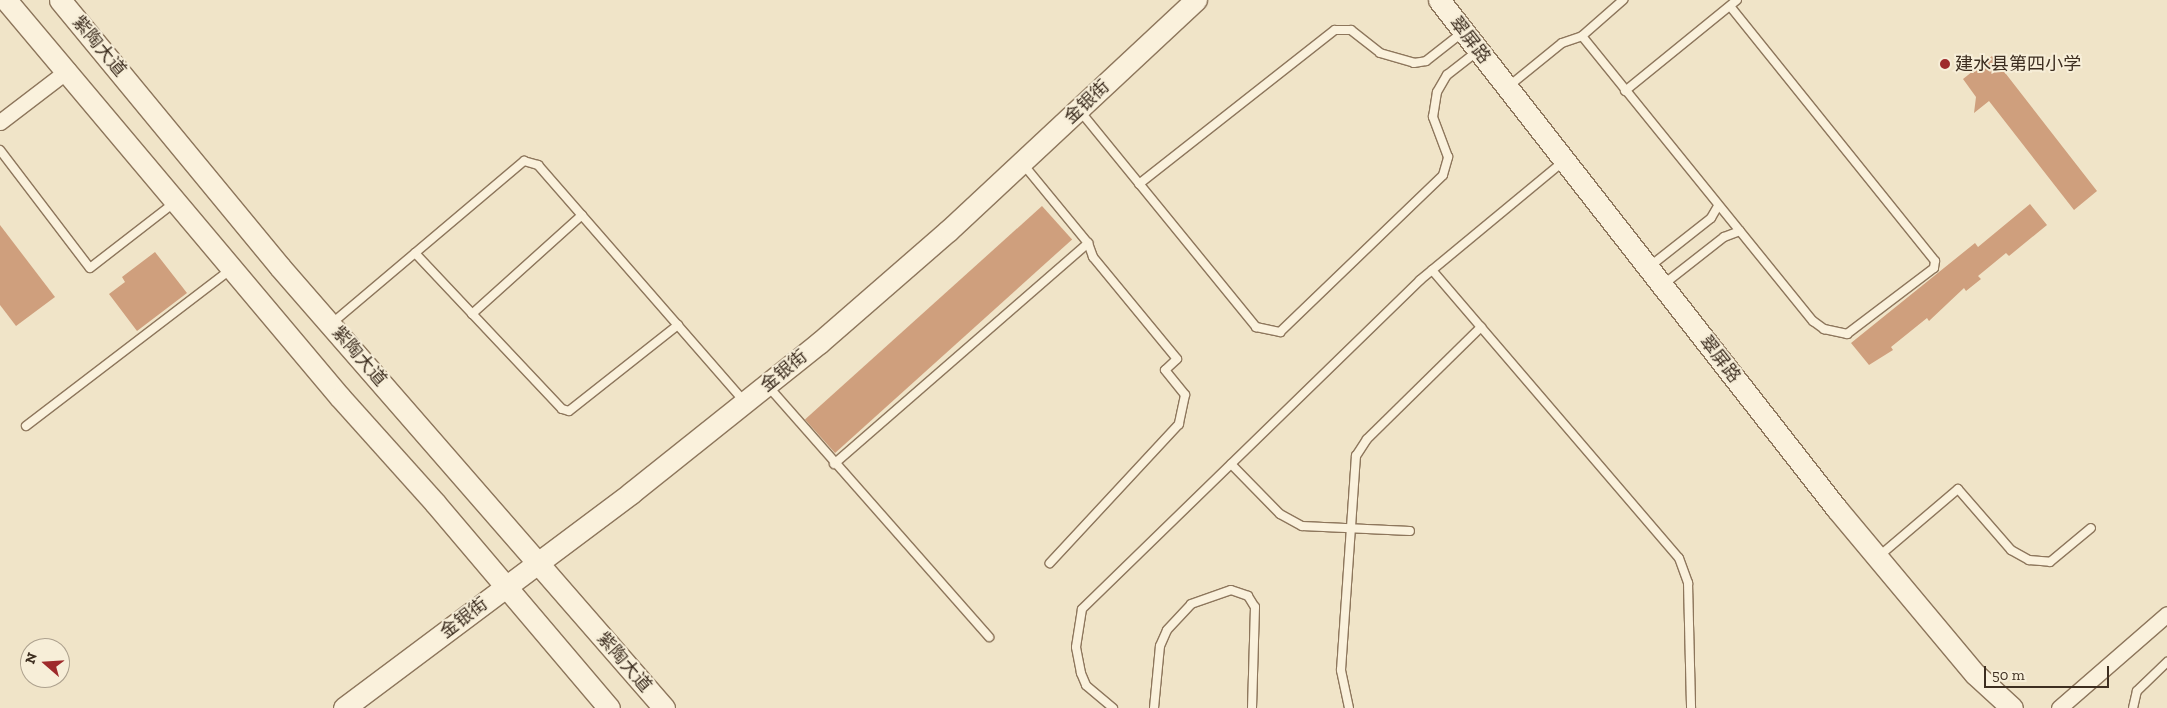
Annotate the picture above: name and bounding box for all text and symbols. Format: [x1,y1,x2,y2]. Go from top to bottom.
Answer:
street label: 紫陶大道 [68,11,130,81]
street label: 翠屏路 [1445,12,1495,68]
place label: 建水县第四小学 [1955,53,2081,75]
marker: 建水县第四小学 [1939,58,1951,70]
street label: 金银街 [1060,76,1114,128]
street label: 紫陶大道 [327,322,391,390]
street label: 翠屏路 [1695,331,1745,387]
street label: 金银街 [756,346,812,396]
street label: 金银街 [436,593,492,643]
street label: 紫陶大道 [592,628,656,696]
north arrow [20,638,70,688]
text: N [22,650,41,666]
scale bar [1987,656,2112,688]
text: 50 m [1992,666,2025,684]

